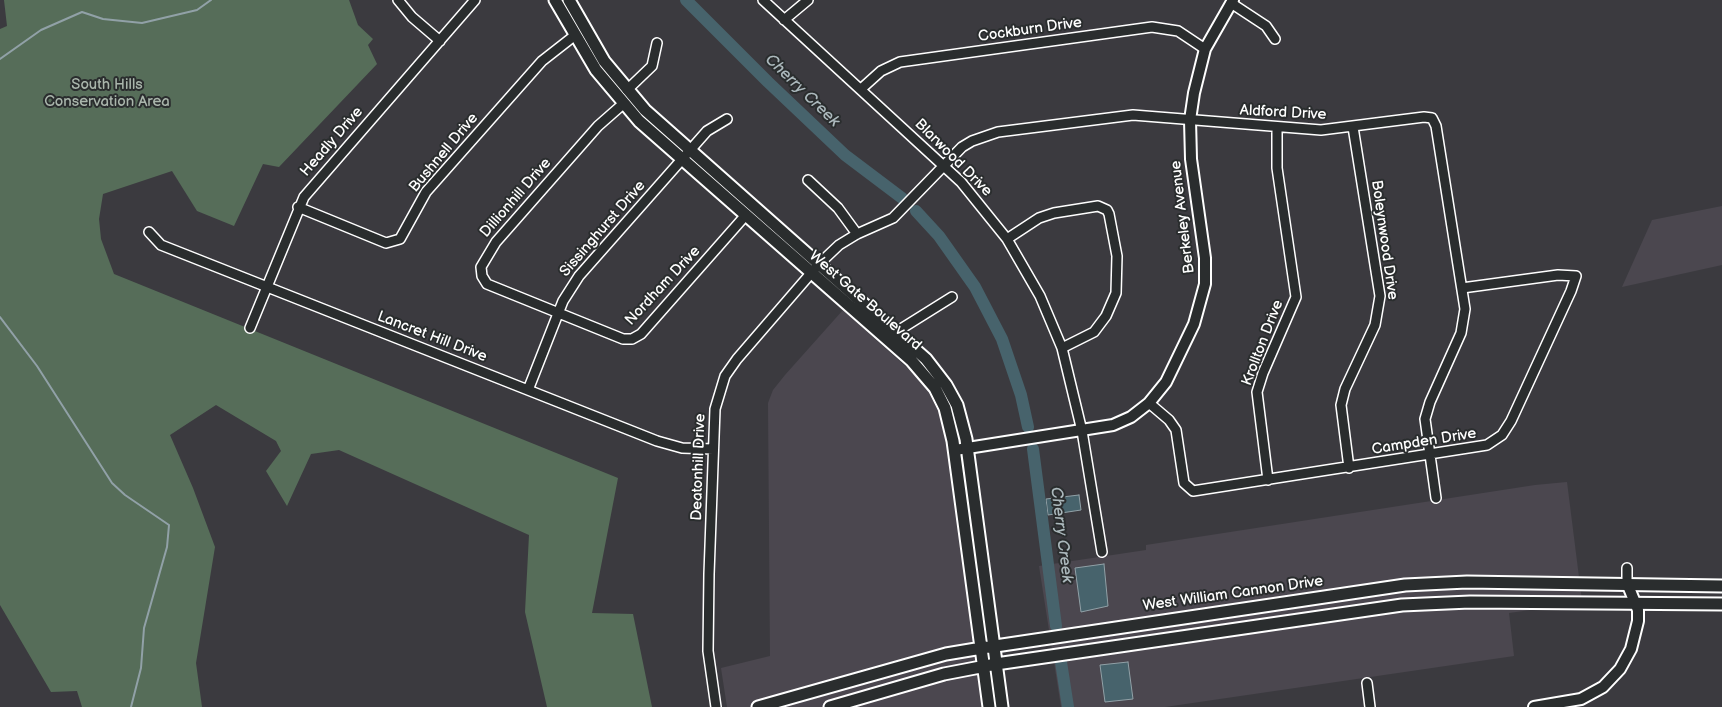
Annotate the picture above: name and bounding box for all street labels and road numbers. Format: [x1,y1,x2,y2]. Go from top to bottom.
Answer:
street label: Cockburn Drive [977,14,1083,46]
street label: Aldford Drive [1239,102,1327,124]
street label: Headly Drive [297,103,367,181]
street label: Bushnell Drive [406,110,482,196]
street label: Blarwood Drive [910,115,996,201]
street label: Dillionhill Drive [477,155,555,241]
street label: Berkeley Avenue [1167,159,1199,275]
street label: Sissinghurst Drive [556,177,650,281]
street label: Boleynwood Drive [1367,179,1401,301]
street label: Nordham Drive [622,243,704,329]
street label: West Gate Boulevard [805,247,925,355]
street label: Krollton Drive [1238,298,1288,388]
street label: Lancret Hill Drive [375,308,489,366]
street label: Deatonhill Drive [688,413,710,521]
street label: Campden Drive [1370,425,1478,459]
street label: West William Cannon Drive [1142,572,1324,616]

